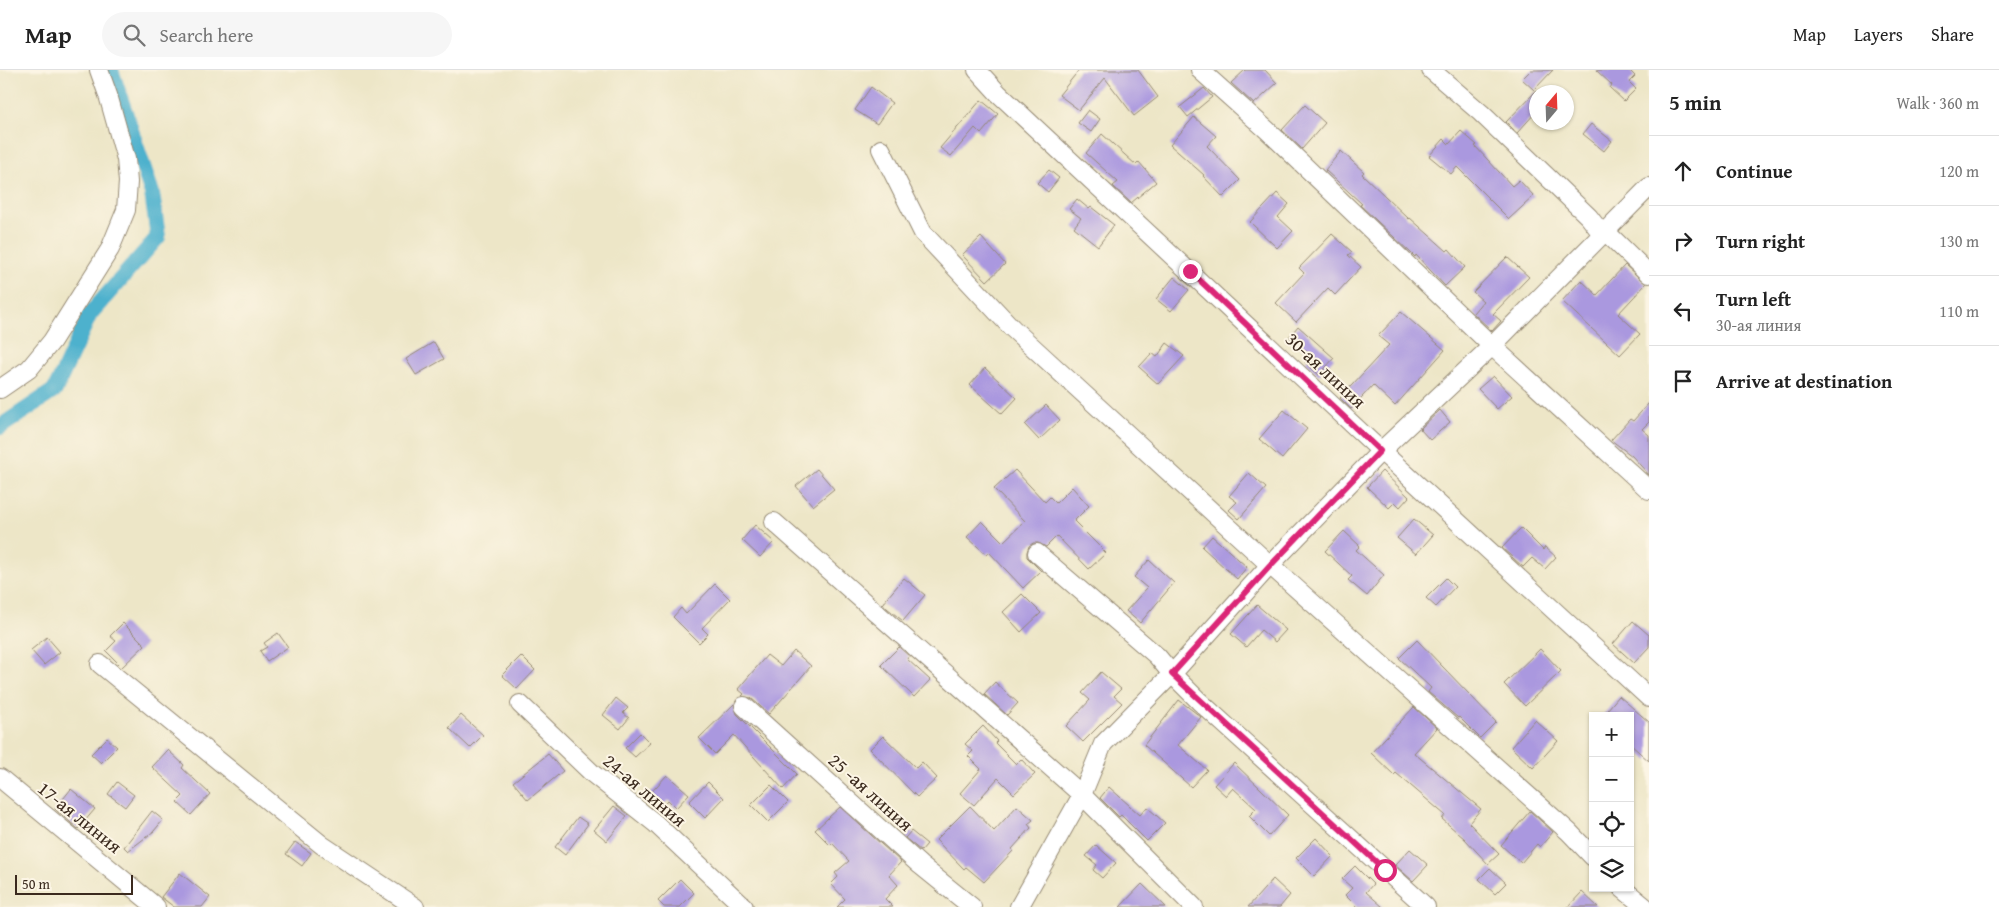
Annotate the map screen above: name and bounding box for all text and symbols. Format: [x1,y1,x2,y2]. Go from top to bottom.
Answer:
search box [102,12,452,57]
text: Map [25,17,72,52]
icon: search [120,21,148,49]
text: Search here [160,21,253,49]
text: Map [1793,21,1826,48]
text: Layers [1854,21,1903,48]
text: Share [1931,21,1974,48]
north arrow [1529,85,1574,130]
text: 5 min [1669,87,1721,118]
text: Walk · 360 m [1896,91,1979,115]
icon: ahead [1669,157,1697,185]
text: Continue [1716,157,1793,185]
text: 120 m [1939,159,1979,183]
icon: right [1669,227,1697,255]
text: Turn right [1716,227,1805,255]
text: 130 m [1939,229,1979,253]
route end [1179,260,1202,283]
text: Turn left [1716,285,1791,313]
icon: left [1669,297,1697,325]
text: 110 m [1939,299,1979,323]
text: 30-ая линия [1716,313,1801,337]
street label: 30-ая линия [1279,325,1373,415]
icon: arrive [1669,367,1697,395]
text: Arrive at destination [1716,367,1892,395]
map controls [1589,712,1634,892]
button: + [1589,712,1634,757]
street label: 25 -ая линия [822,746,920,838]
street label: 24-ая линия [597,747,693,834]
button: − [1589,757,1634,802]
street label: 17-ая линия [32,774,128,860]
button: locate [1589,802,1634,847]
button: layers [1589,847,1634,892]
route start [1374,859,1397,882]
scale bar [15,872,132,895]
text: 50 m [22,874,50,894]

